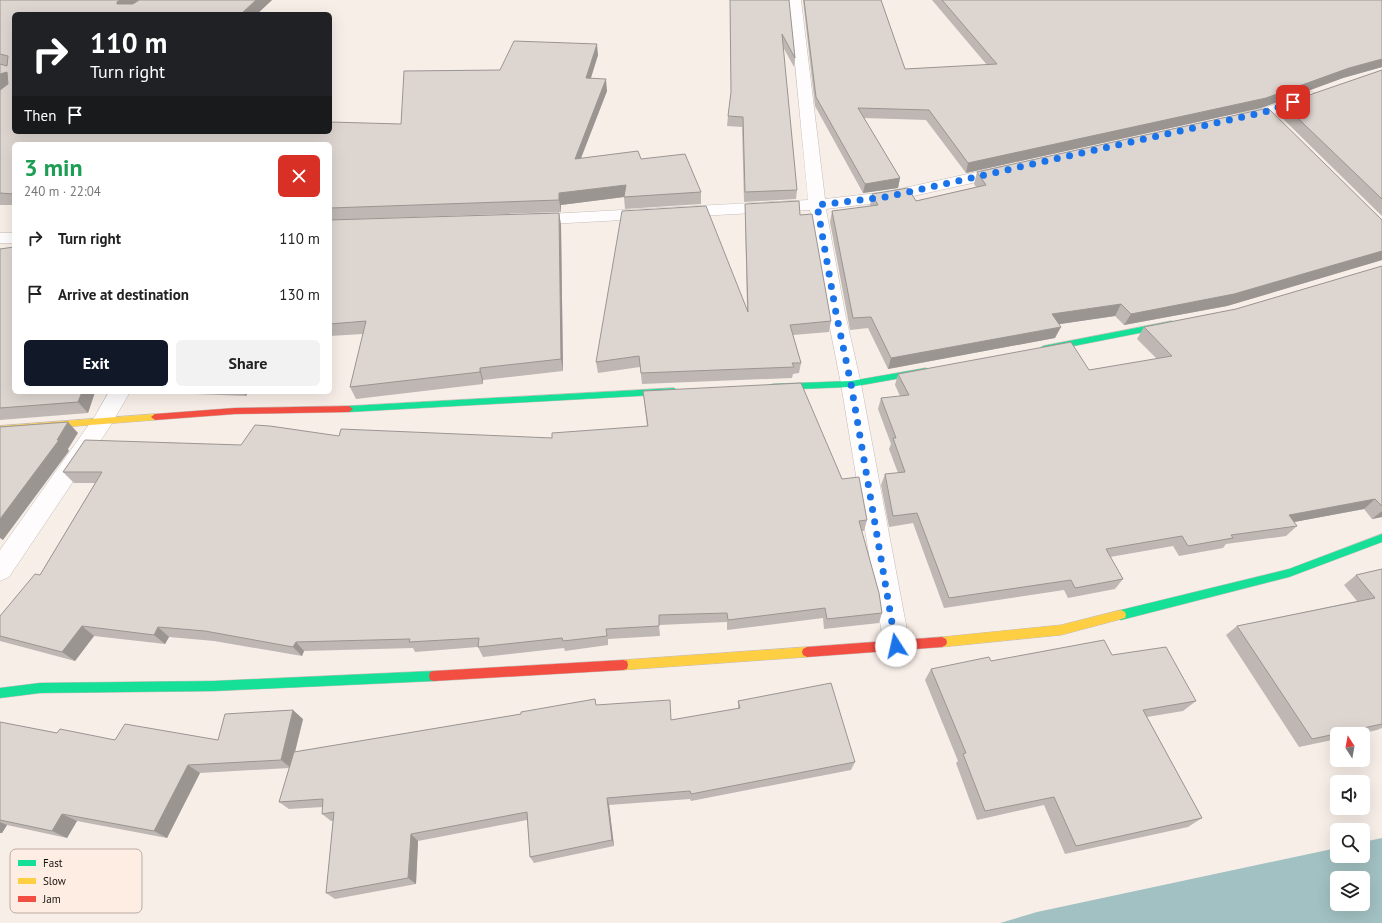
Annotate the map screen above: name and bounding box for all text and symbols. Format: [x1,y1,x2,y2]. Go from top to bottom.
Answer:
text: 110 m [90,24,167,61]
icon: right [24,28,76,80]
text: Turn right [90,60,165,83]
pin [1276,85,1310,119]
icon: arrive [1282,91,1304,113]
icon: arrive [64,104,86,126]
text: Then [24,106,56,125]
text: 3 min [24,152,83,183]
button: close [278,155,320,197]
text: 240 m · 22:04 [24,183,101,200]
icon: right [24,227,46,249]
text: Turn right [58,229,121,248]
text: 110 m [279,229,320,248]
icon: arrive [24,283,46,305]
text: Arrive at destination [58,285,189,304]
text: 130 m [279,285,320,304]
button: Exit [24,340,168,386]
button: Share [176,340,320,386]
position arrow [875,625,917,667]
north arrow [1330,727,1370,767]
map controls [1330,727,1370,911]
button: sound [1330,775,1370,815]
button: search [1330,823,1370,863]
legend [10,849,142,913]
text: Fast [43,856,63,870]
button: layers [1330,871,1370,911]
text: Slow [43,874,66,888]
text: Jam [42,892,61,906]

